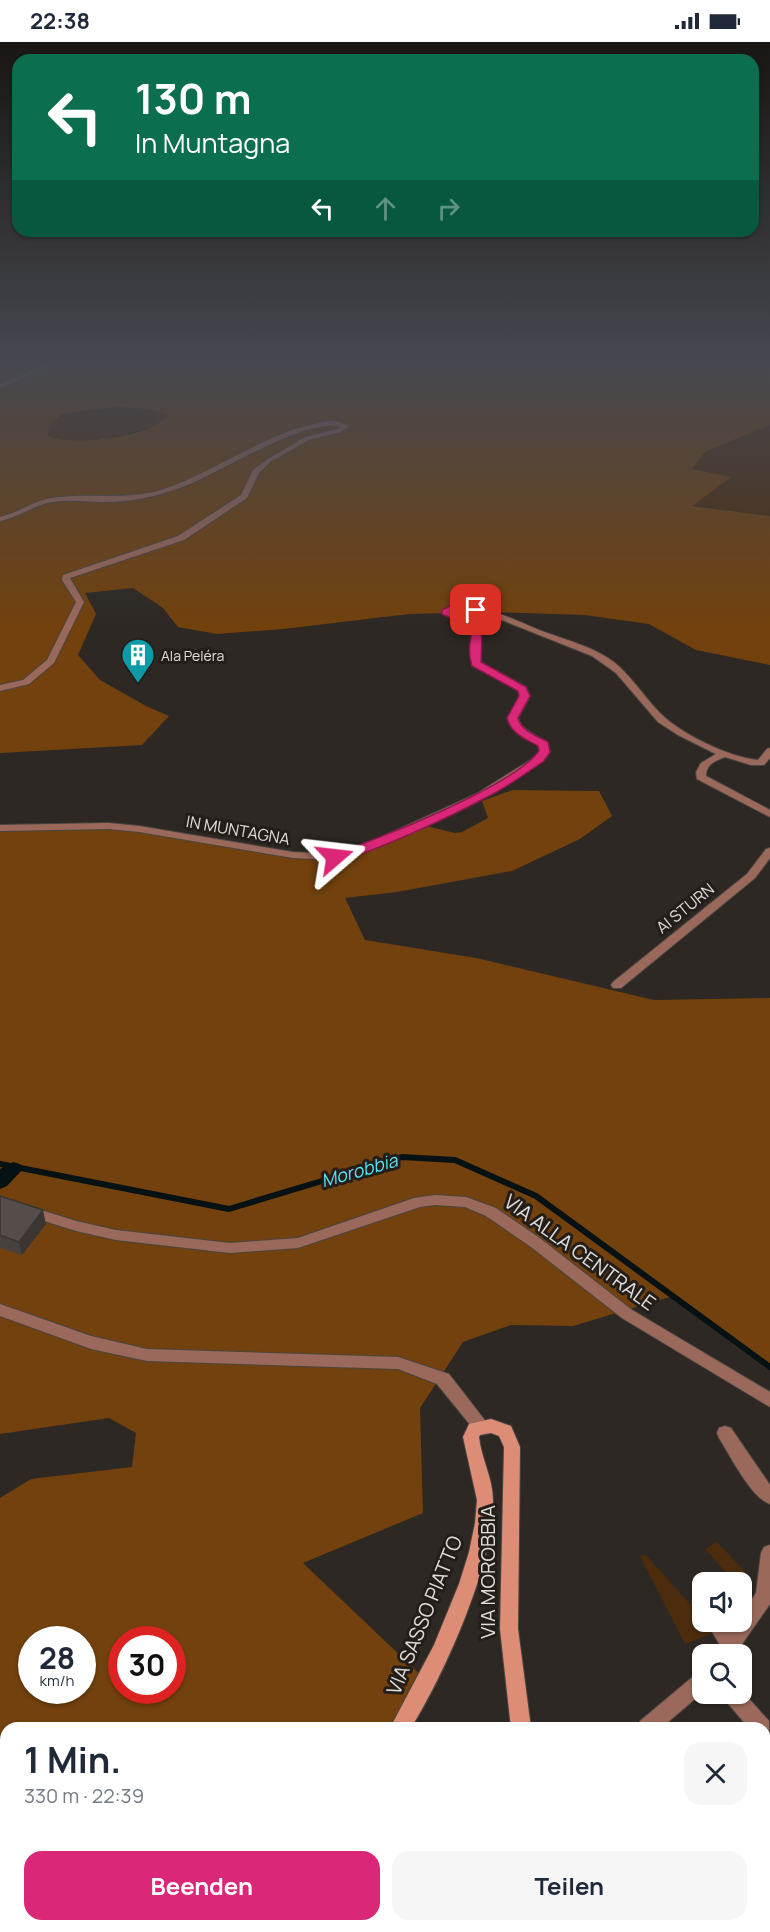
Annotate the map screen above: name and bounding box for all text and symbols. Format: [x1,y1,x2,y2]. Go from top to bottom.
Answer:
text: 22:38 [30,6,90,36]
text: 130 m [135,69,252,127]
icon: left [36,78,114,156]
text: In Muntagna [135,124,290,161]
icon: left [306,192,339,225]
icon: ahead [369,192,402,225]
icon: right [432,192,465,225]
pin [450,584,501,635]
icon: arrive [459,593,492,626]
building icon: Ala Peléra [120,637,156,684]
place label: Ala Peléra [161,646,224,665]
street label: IN MUNTAGNA [184,810,292,850]
position arrow [303,825,367,889]
street label: AI STURN [651,878,719,938]
water label: Morobbia [318,1147,401,1192]
street label: VIA ALLA CENTRALE [499,1188,661,1316]
street label: VIA MOROBBIA [474,1505,501,1639]
street label: VIA SASSO PIATTO [380,1532,468,1698]
map controls [692,1572,752,1704]
button: sound [692,1572,752,1632]
speed limit sign: 30 [108,1626,186,1704]
text: 28 [39,1637,75,1678]
button: search [692,1644,752,1704]
text: km/h [40,1670,74,1691]
text: 1 Min. [24,1735,121,1784]
button: close [684,1742,747,1805]
text: 330 m · 22:39 [24,1782,144,1809]
button: Beenden [24,1851,380,1920]
button: Teilen [392,1851,747,1920]

